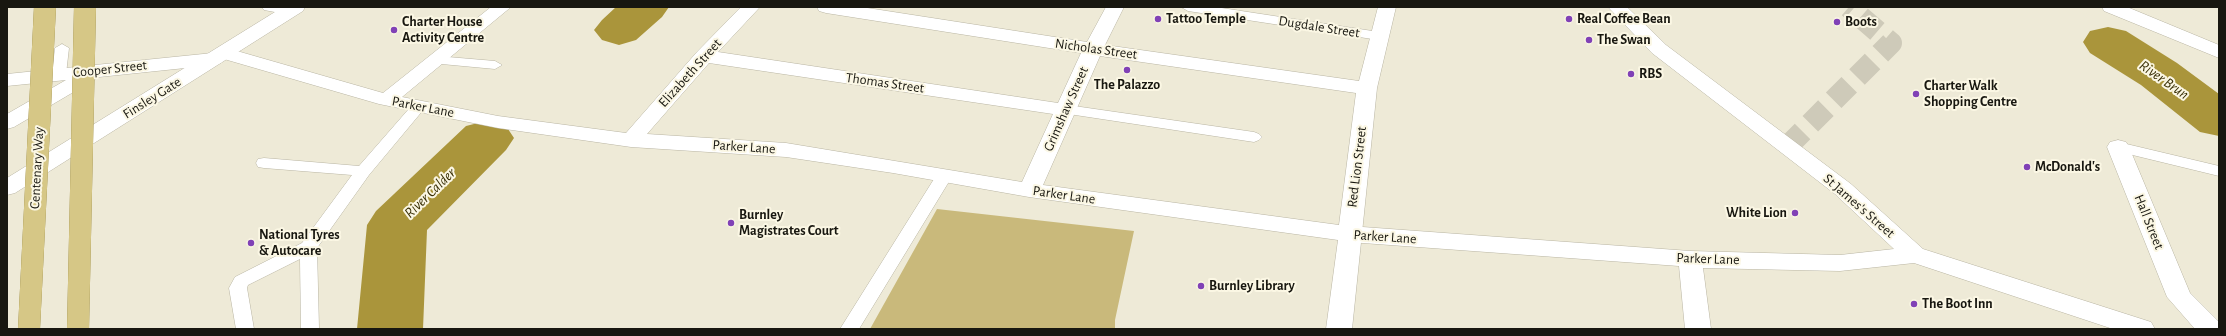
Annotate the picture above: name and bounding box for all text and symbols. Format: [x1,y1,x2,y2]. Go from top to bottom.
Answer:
place label: Tattoo Temple [1166,11,1246,27]
place label: Real Coffee Bean [1577,11,1671,27]
street label: Dugdale Street [1277,12,1361,42]
place label: Charter House Activity Centre [402,14,484,46]
marker: Tattoo Temple [1153,14,1163,24]
marker: Real Coffee Bean [1564,14,1574,24]
place label: Boots [1845,14,1877,30]
marker: Boots [1832,17,1842,27]
marker: Charter House Activity Centre [389,25,399,35]
place label: The Swan [1597,32,1651,48]
street label: Elizabeth Street [655,35,725,111]
street label: Nicholas Street [1054,35,1138,63]
marker: The Swan [1584,35,1594,45]
water label: River Brun [2136,56,2192,104]
street label: Cooper Street [72,57,148,81]
street label: Grimshaw Street [1040,64,1092,154]
marker: The Palazzo [1122,65,1132,75]
place label: RBS [1639,66,1662,82]
street label: Thomas Street [845,69,925,97]
marker: RBS [1626,69,1636,79]
street label: Finsley Gate [120,74,184,122]
place label: The Palazzo [1094,77,1160,93]
place label: Charter Walk Shopping Centre [1924,78,2017,110]
marker: Charter Walk Shopping Centre [1911,89,1921,99]
street label: Parker Lane [390,93,456,121]
street label: Red Lion Street [1344,125,1370,209]
street label: Centenary Way [26,127,48,209]
street label: Parker Lane [712,136,776,158]
place label: McDonald's [2035,159,2100,175]
marker: McDonald's [2022,162,2032,172]
water label: River Calder [401,164,459,222]
street label: St James's Street [1820,170,1898,242]
street label: Parker Lane [1032,182,1096,208]
street label: Hall Street [2130,192,2168,252]
place label: White Lion [1726,205,1787,221]
place label: Burnley Magistrates Court [739,207,839,240]
marker: White Lion [1790,208,1800,218]
marker: Burnley Magistrates Court [726,218,736,228]
street label: Parker Lane [1353,226,1417,248]
place label: National Tyres & Autocare [259,227,340,260]
marker: National Tyres & Autocare [246,238,256,248]
street label: Parker Lane [1676,250,1740,268]
place label: Burnley Library [1209,278,1295,294]
marker: Burnley Library [1196,281,1206,291]
place label: The Boot Inn [1922,296,1993,312]
marker: The Boot Inn [1909,299,1919,309]

